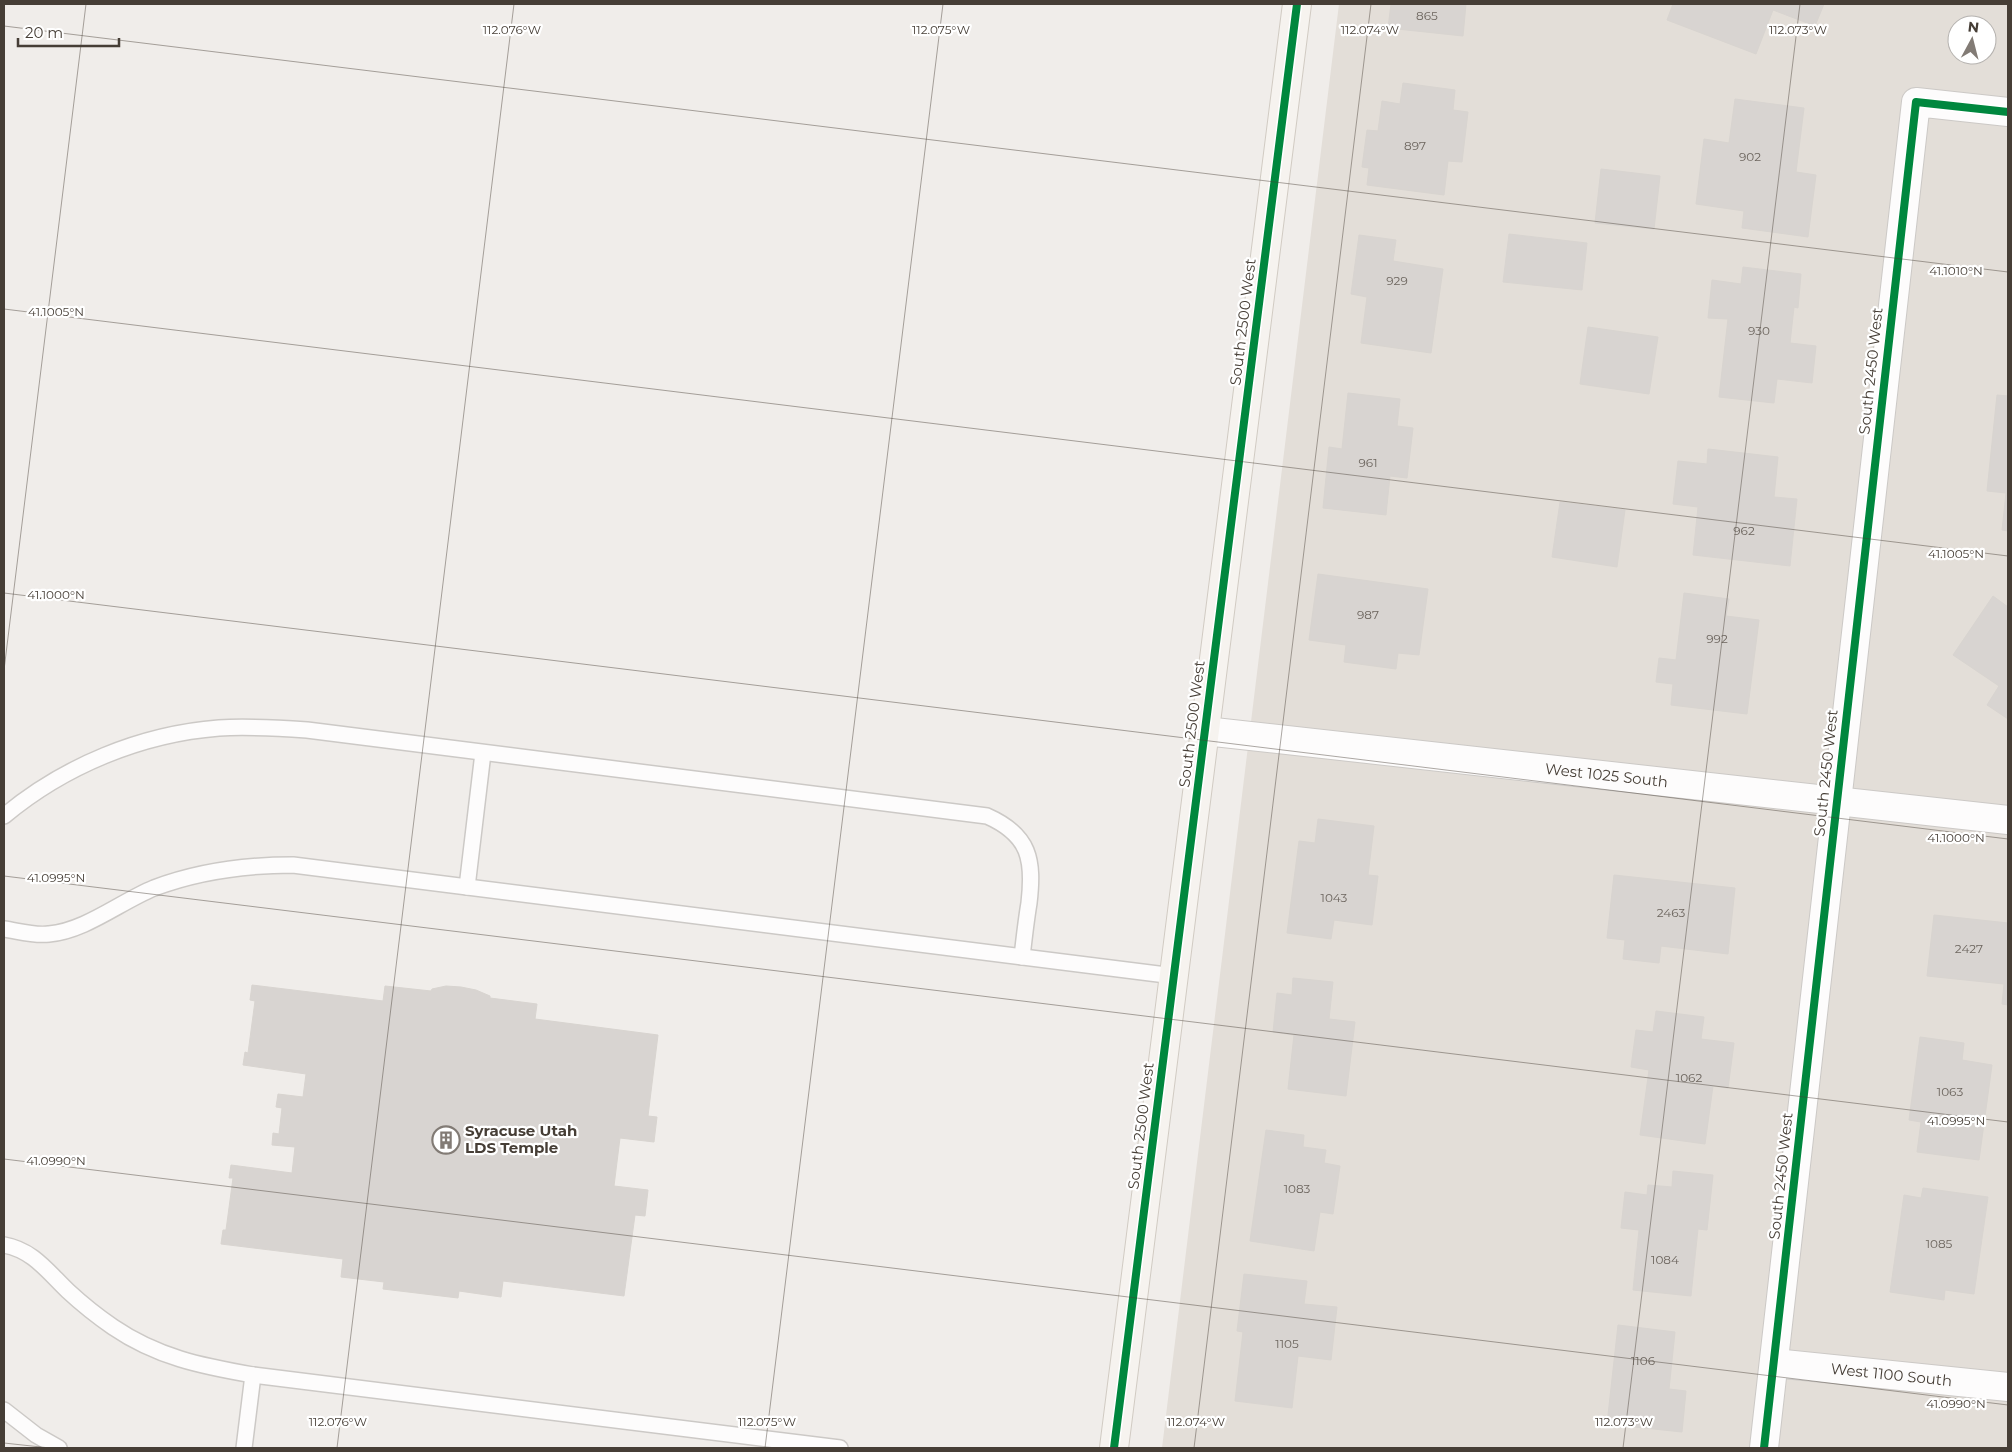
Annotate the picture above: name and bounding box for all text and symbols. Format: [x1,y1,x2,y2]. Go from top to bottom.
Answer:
house number: 865 [1416,8,1438,23]
scale bar [18,15,119,47]
north arrow [1947,15,1997,65]
text: N [1967,17,1980,37]
text: 112.076°W [483,22,541,37]
text: 112.075°W [912,22,970,37]
text: 112.074°W [1341,22,1399,37]
text: 112.073°W [1769,22,1827,37]
text: 20 m [25,23,63,42]
house number: 897 [1404,138,1426,153]
house number: 902 [1739,149,1761,164]
street label: South 2500 West [1225,257,1260,387]
text: 41.1010°N [1929,263,1983,278]
house number: 929 [1386,273,1408,288]
text: 41.1005°N [28,304,84,319]
street label: South 2450 West [1854,306,1887,435]
house number: 930 [1748,323,1770,338]
house number: 961 [1359,455,1377,470]
house number: 962 [1733,523,1755,538]
text: 41.1005°N [1928,546,1984,561]
text: 41.1000°N [27,587,85,602]
house number: 987 [1357,607,1379,622]
house number: 992 [1706,631,1728,646]
street label: South 2500 West [1174,659,1209,789]
street label: South 2450 West [1809,708,1842,837]
street label: West 1025 South [1544,759,1669,791]
text: 41.1000°N [1927,830,1985,845]
text: 41.0995°N [27,870,85,885]
house number: 1043 [1321,890,1348,905]
house number: 2463 [1657,905,1686,920]
house number: 2427 [1955,941,1983,956]
street label: South 2500 West [1123,1061,1158,1191]
house number: 1062 [1676,1070,1702,1085]
house number: 1063 [1937,1084,1963,1099]
street label: South 2450 West [1764,1111,1797,1240]
text: 41.0995°N [1927,1113,1985,1128]
place label: Syracuse Utah LDS Temple [465,1121,577,1157]
building icon: Syracuse Utah LDS Temple [431,1125,461,1155]
text: 41.0990°N [26,1153,86,1168]
house number: 1083 [1284,1181,1311,1196]
house number: 1085 [1926,1236,1953,1251]
house number: 1084 [1651,1252,1679,1267]
house number: 1105 [1275,1336,1299,1351]
house number: 1106 [1631,1353,1655,1368]
street label: West 1100 South [1830,1359,1953,1390]
text: 41.0990°N [1926,1396,1986,1411]
text: 112.076°W [309,1414,367,1429]
text: 112.075°W [738,1414,796,1429]
text: 112.074°W [1167,1414,1225,1429]
text: 112.073°W [1595,1414,1653,1429]

